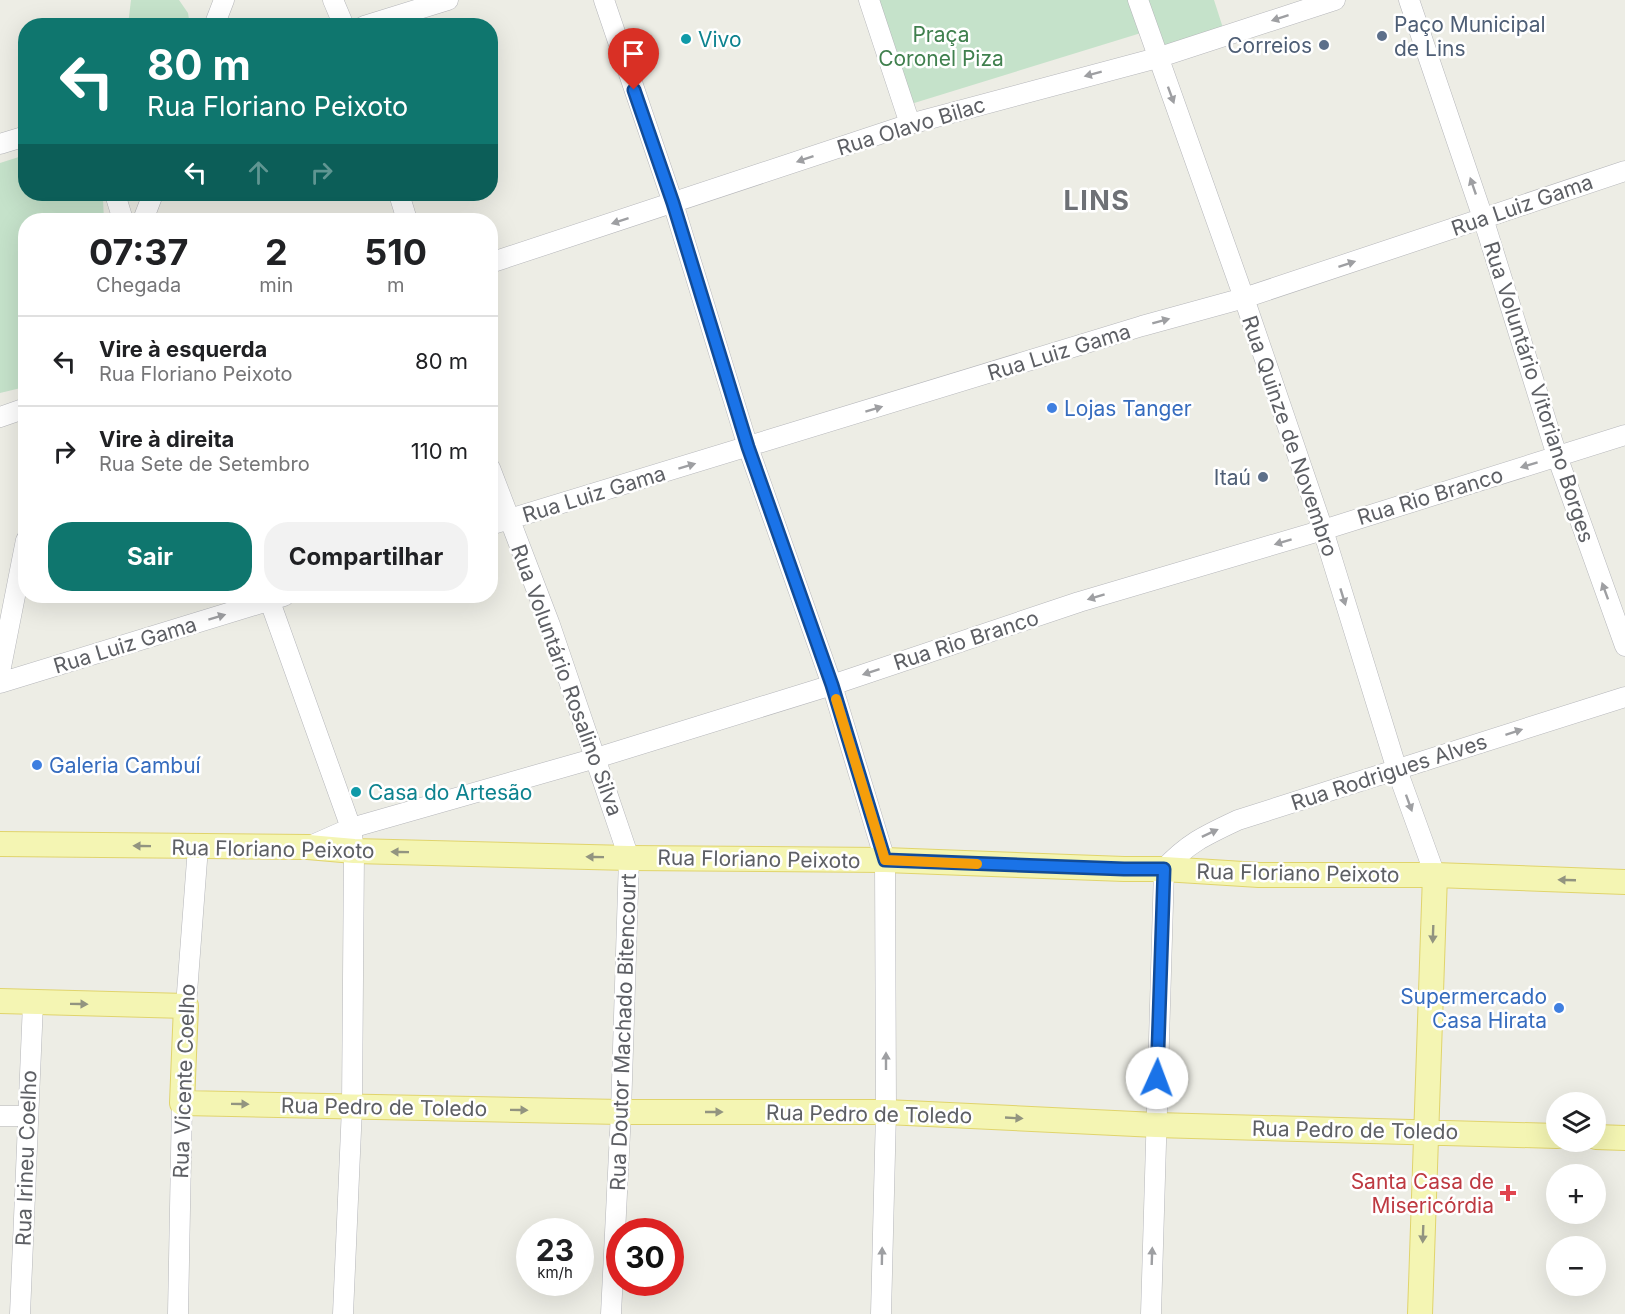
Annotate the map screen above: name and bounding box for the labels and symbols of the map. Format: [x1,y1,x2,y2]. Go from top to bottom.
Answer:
place label: Paço Municipal de Lins [1394,12,1546,61]
one-way arrow [1271,14,1289,23]
park label: Praça Coronel Piza [878,22,1004,71]
place label: Vivo [698,27,742,52]
pin [608,28,659,90]
marker: Paço Municipal de Lins [1375,29,1389,43]
marker: Vivo [679,32,693,46]
place label: Correios [1227,33,1312,58]
marker: Correios [1317,38,1331,52]
one-way arrow [1084,70,1102,79]
one-way arrow [1166,86,1176,104]
street label: Rua Olavo Bilac [834,92,988,160]
one-way arrow [796,155,814,164]
street label: Rua Luiz Gama [1448,169,1596,241]
one-way arrow [1467,177,1477,195]
district label: LINS [1063,184,1131,217]
one-way arrow [611,216,629,226]
street label: Rua Voluntário Vitoriano Borges [1478,238,1600,546]
one-way arrow [1338,259,1356,268]
street label: Rua Quinze de Novembro [1237,312,1343,560]
one-way arrow [1152,316,1170,325]
street label: Rua Luiz Gama [984,318,1134,386]
place label: Lojas Tanger [1064,396,1192,421]
marker: Lojas Tanger [1045,401,1059,415]
one-way arrow [865,403,883,413]
street label: Rua Luiz Gama [519,460,669,528]
one-way arrow [1520,460,1538,470]
one-way arrow [678,461,696,470]
street label: Rua Rio Branco [1354,462,1506,530]
place label: Itaú [1214,465,1251,490]
marker: Itaú [1256,470,1270,484]
one-way arrow [1274,538,1292,547]
street label: Rua Voluntário Rosalino Silva [506,541,628,819]
one-way arrow [1600,582,1610,600]
one-way arrow [1339,588,1349,606]
one-way arrow [1087,593,1105,602]
street label: Rua Rio Branco [890,605,1042,675]
street label: Rua Luiz Gama [50,611,200,679]
one-way arrow [208,612,226,621]
one-way arrow [862,668,880,677]
one-way arrow [1505,727,1523,736]
street label: Rua Rodrigues Alves [1288,729,1490,815]
place label: Galeria Cambuí [49,753,202,778]
marker: Galeria Cambuí [30,758,44,772]
place label: Casa do Artesão [368,780,532,805]
marker: Casa do Artesão [349,785,363,799]
one-way arrow [1404,794,1414,812]
one-way arrow [1201,829,1218,838]
street label: Rua Floriano Peixoto [171,835,375,863]
one-way arrow [133,842,152,851]
street label: Rua Floriano Peixoto [657,845,861,873]
one-way arrow [391,847,410,857]
one-way arrow [586,852,605,861]
street label: Rua Floriano Peixoto [1196,859,1400,887]
street label: Rua Doutor Machado Bitencourt [605,873,641,1191]
one-way arrow [1557,875,1576,884]
one-way arrow [1429,924,1438,943]
street label: Rua Vicente Coelho [168,983,200,1179]
place label: Supermercado Casa Hirata [1400,984,1547,1033]
one-way arrow [70,999,89,1009]
marker: Supermercado Casa Hirata [1552,1001,1566,1015]
position arrow [1125,1046,1189,1110]
one-way arrow [881,1051,891,1070]
street label: Rua Irineu Coelho [10,1070,42,1246]
street label: Rua Pedro de Toledo [281,1093,487,1121]
one-way arrow [231,1100,250,1109]
street label: Rua Pedro de Toledo [766,1100,972,1128]
one-way arrow [510,1105,529,1115]
one-way arrow [704,1107,723,1117]
one-way arrow [1004,1114,1023,1123]
street label: Rua Pedro de Toledo [1252,1116,1458,1144]
place label: Santa Casa de Misericórdia [1351,1169,1494,1218]
marker: Santa Casa de Misericórdia [1499,1184,1517,1202]
speed limit sign: 30 [606,1218,684,1296]
one-way arrow [1419,1224,1428,1243]
one-way arrow [878,1246,887,1265]
one-way arrow [1148,1246,1157,1265]

